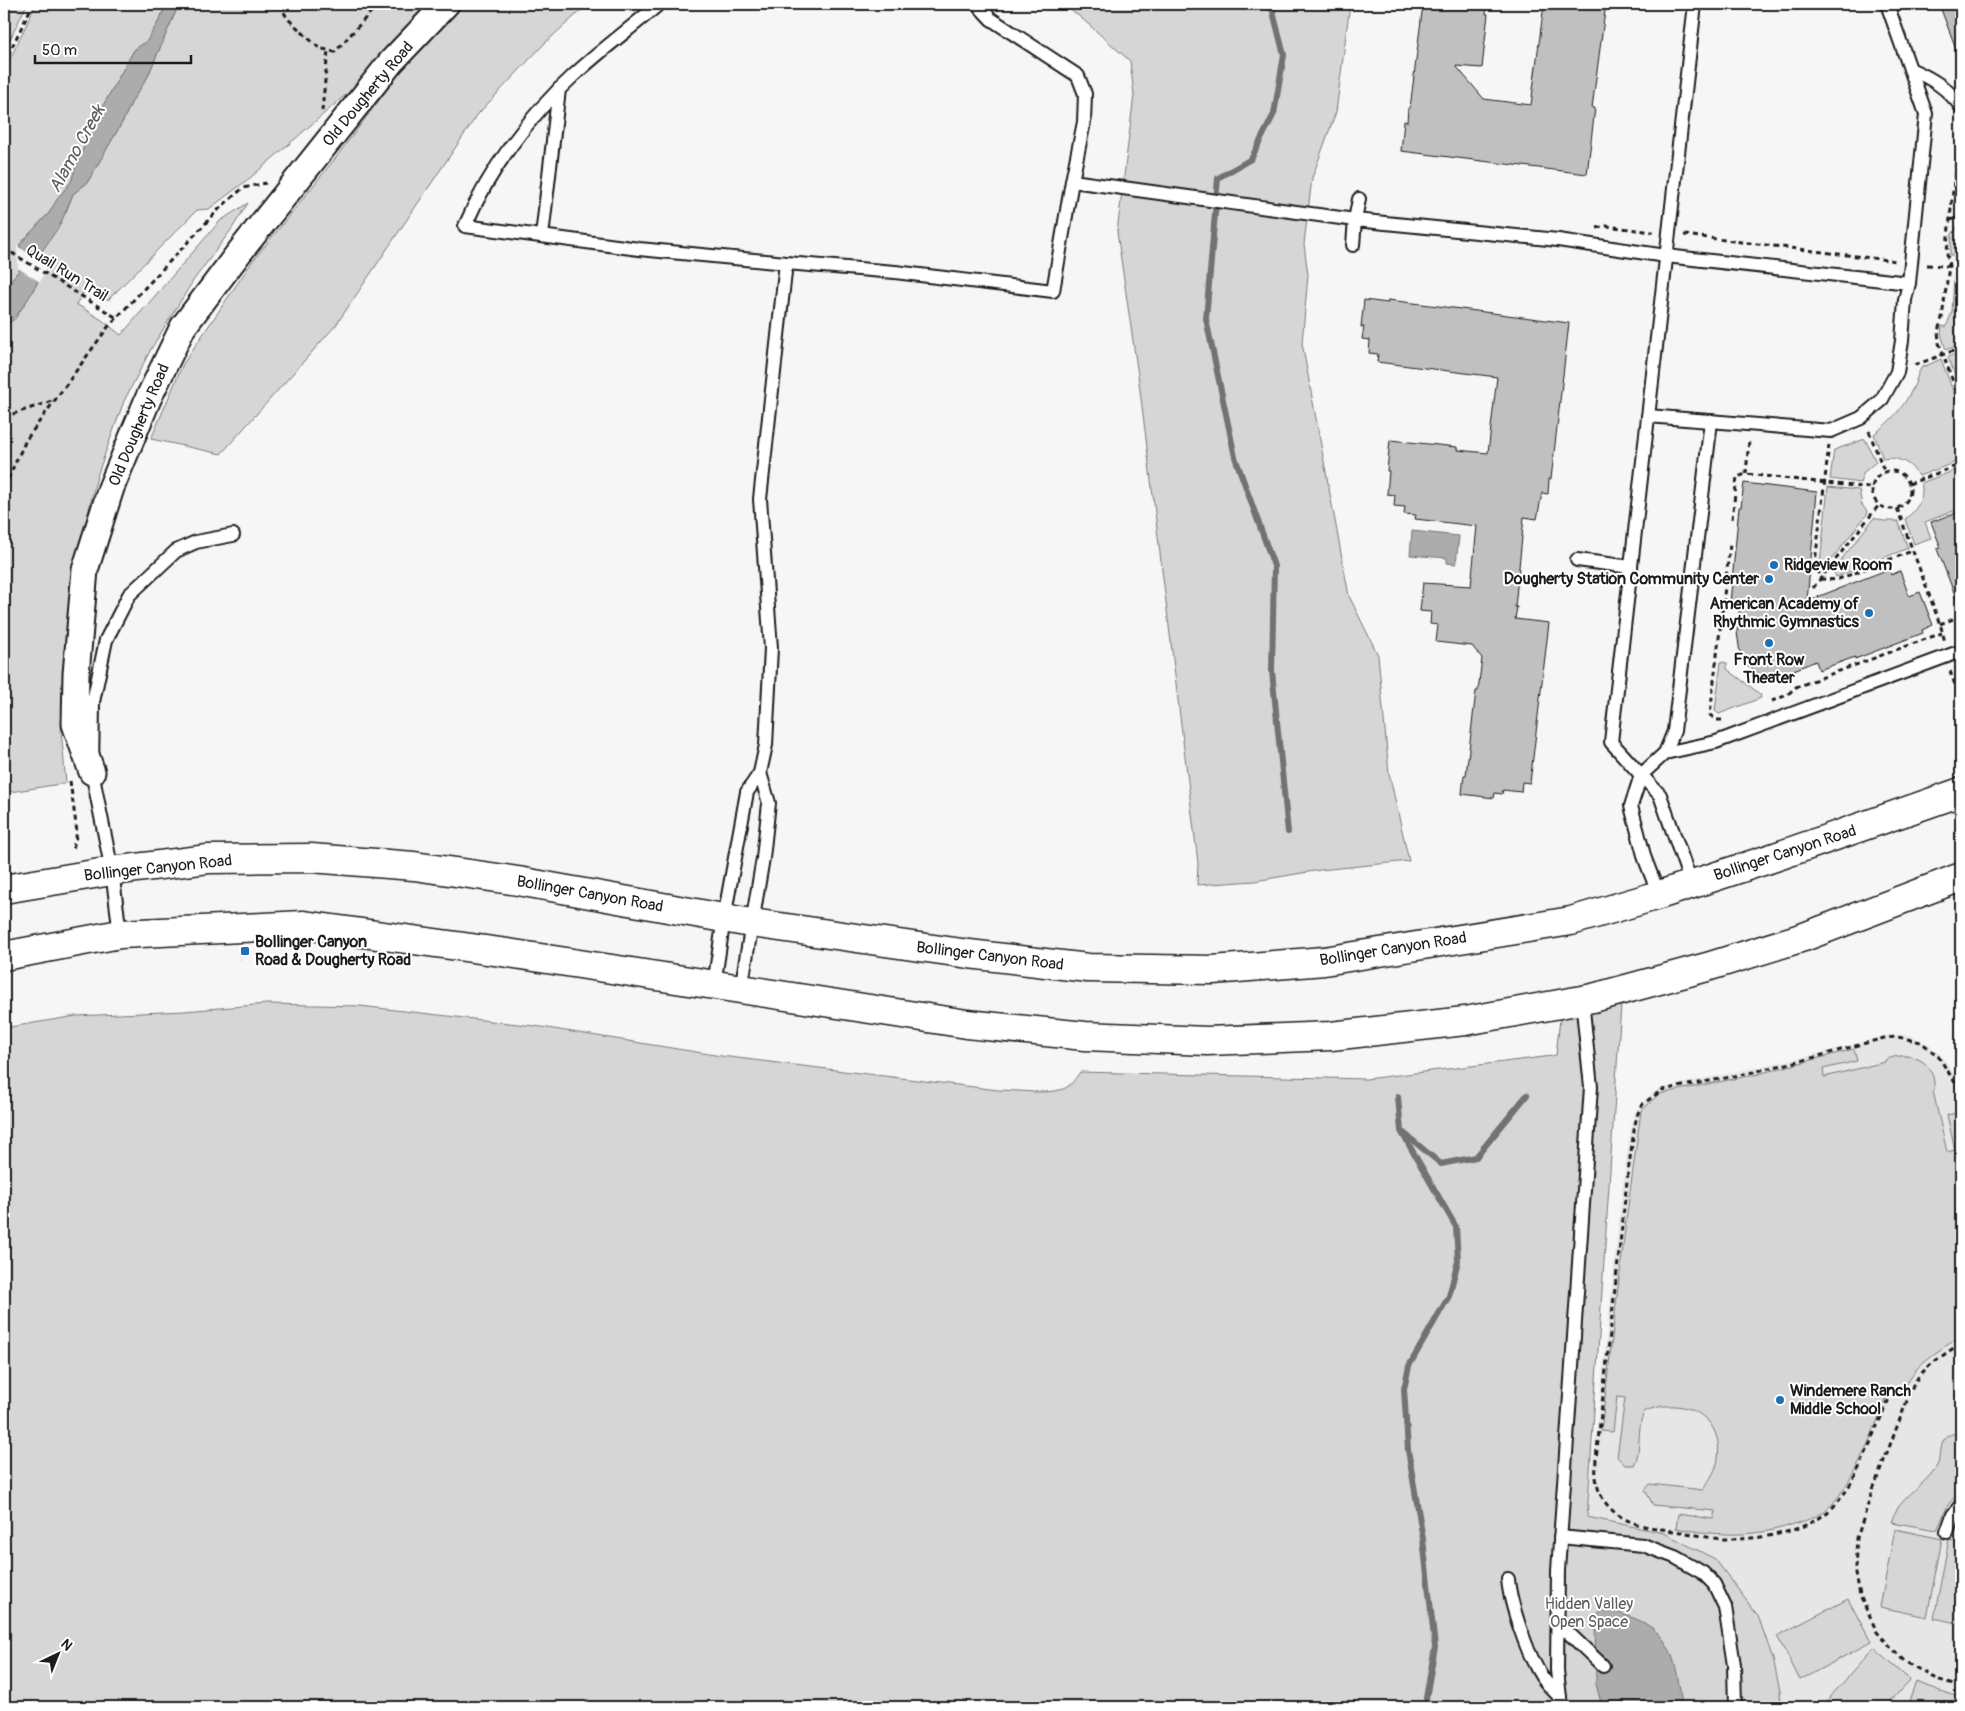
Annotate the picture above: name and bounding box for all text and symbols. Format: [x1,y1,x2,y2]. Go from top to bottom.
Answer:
scale bar [35,32,191,64]
street label: Old Dougherty Road [318,37,418,151]
text: 50 m [42,41,77,60]
water label: Alamo Creek [44,100,111,197]
street label: Quail Run Trail [22,240,112,306]
street label: Old Dougherty Road [104,361,174,489]
place label: Ridgeview Room [1784,555,1892,575]
marker: Ridgeview Room [1768,559,1780,571]
place label: Dougherty Station Community Center [1504,569,1759,589]
marker: Dougherty Station Community Center [1763,573,1775,585]
place label: American Academy of Rhythmic Gymnastics [1709,594,1860,632]
marker: American Academy of Rhythmic Gymnastics [1863,607,1875,619]
marker: Front Row Theater [1763,637,1775,649]
place label: Front Row Theater [1734,650,1805,688]
street label: Bollinger Canyon Road [1711,821,1859,885]
street label: Bollinger Canyon Road [83,850,233,886]
street label: Bollinger Canyon Road [515,871,665,917]
street label: Bollinger Canyon Road [1318,927,1468,971]
place label: Bollinger Canyon Road & Dougherty Road [255,932,411,970]
street label: Bollinger Canyon Road [915,937,1065,975]
marker: Bollinger Canyon Road & Dougherty Road [239,945,251,957]
place label: Windemere Ranch Middle School [1790,1381,1911,1419]
marker: Windemere Ranch Middle School [1774,1394,1786,1406]
park label: Hidden Valley Open Space [1545,1594,1633,1632]
north arrow [32,1628,82,1678]
text: N [57,1635,76,1654]

